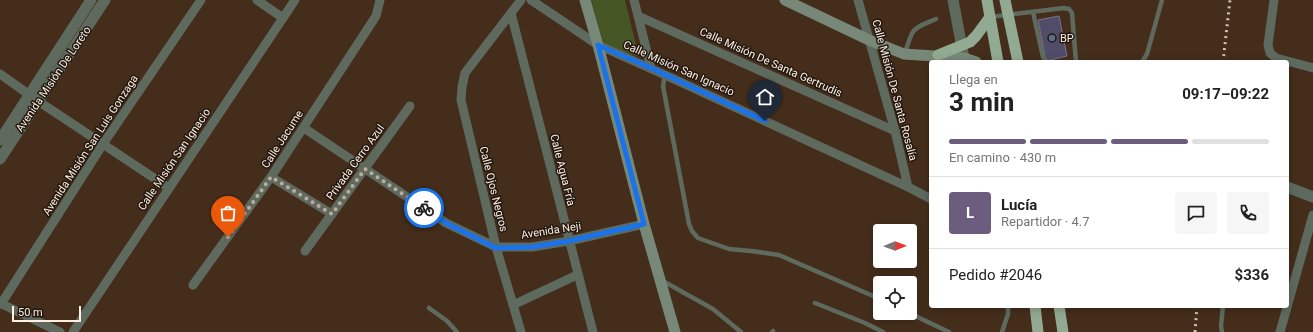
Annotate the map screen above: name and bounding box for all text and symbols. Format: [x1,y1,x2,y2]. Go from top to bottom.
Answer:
street label: Calle Misión De Santa Rosalía [869,18,920,162]
street label: Avenida Misión De Loreto [13,24,94,135]
street label: Calle Misión De Santa Gertrudis [697,25,844,100]
place label: BP [1060,32,1074,45]
marker: BP [1047,33,1057,43]
street label: Calle Misión San Ignacio [621,38,736,99]
text: Llega en [949,72,998,87]
street label: Avenida Misión San Luis Gonzaga [40,73,141,218]
pin [748,80,782,121]
text: 09:17–09:22 [1182,85,1269,103]
icon: home [754,86,776,108]
text: 3 min [949,87,1014,117]
street label: Calle Misión San Ignacio [135,106,213,213]
street label: Calle Jacume [259,108,306,171]
street label: Privada Cerro Azul [324,122,387,203]
street label: Calle Agua Fría [547,133,578,207]
street label: Calle Ojos Negros [477,145,510,233]
text: En camino · 430 m [949,150,1056,165]
courier [404,188,444,228]
button: chat [1175,192,1217,234]
button: phone [1227,192,1269,234]
pin [211,196,245,237]
text: Lucía [1001,196,1037,214]
icon: bike [413,197,435,219]
icon: bag [217,202,239,224]
text: L [966,204,974,222]
text: Repartidor · 4.7 [1001,214,1089,229]
street label: Avenida Neji [520,219,582,242]
north arrow [873,224,917,268]
map controls [873,224,917,320]
text: Pedido #2046 [949,266,1042,284]
text: $336 [1235,266,1269,284]
button: locate [873,276,917,320]
scale bar [12,304,81,323]
text: 50 m [18,306,43,319]

